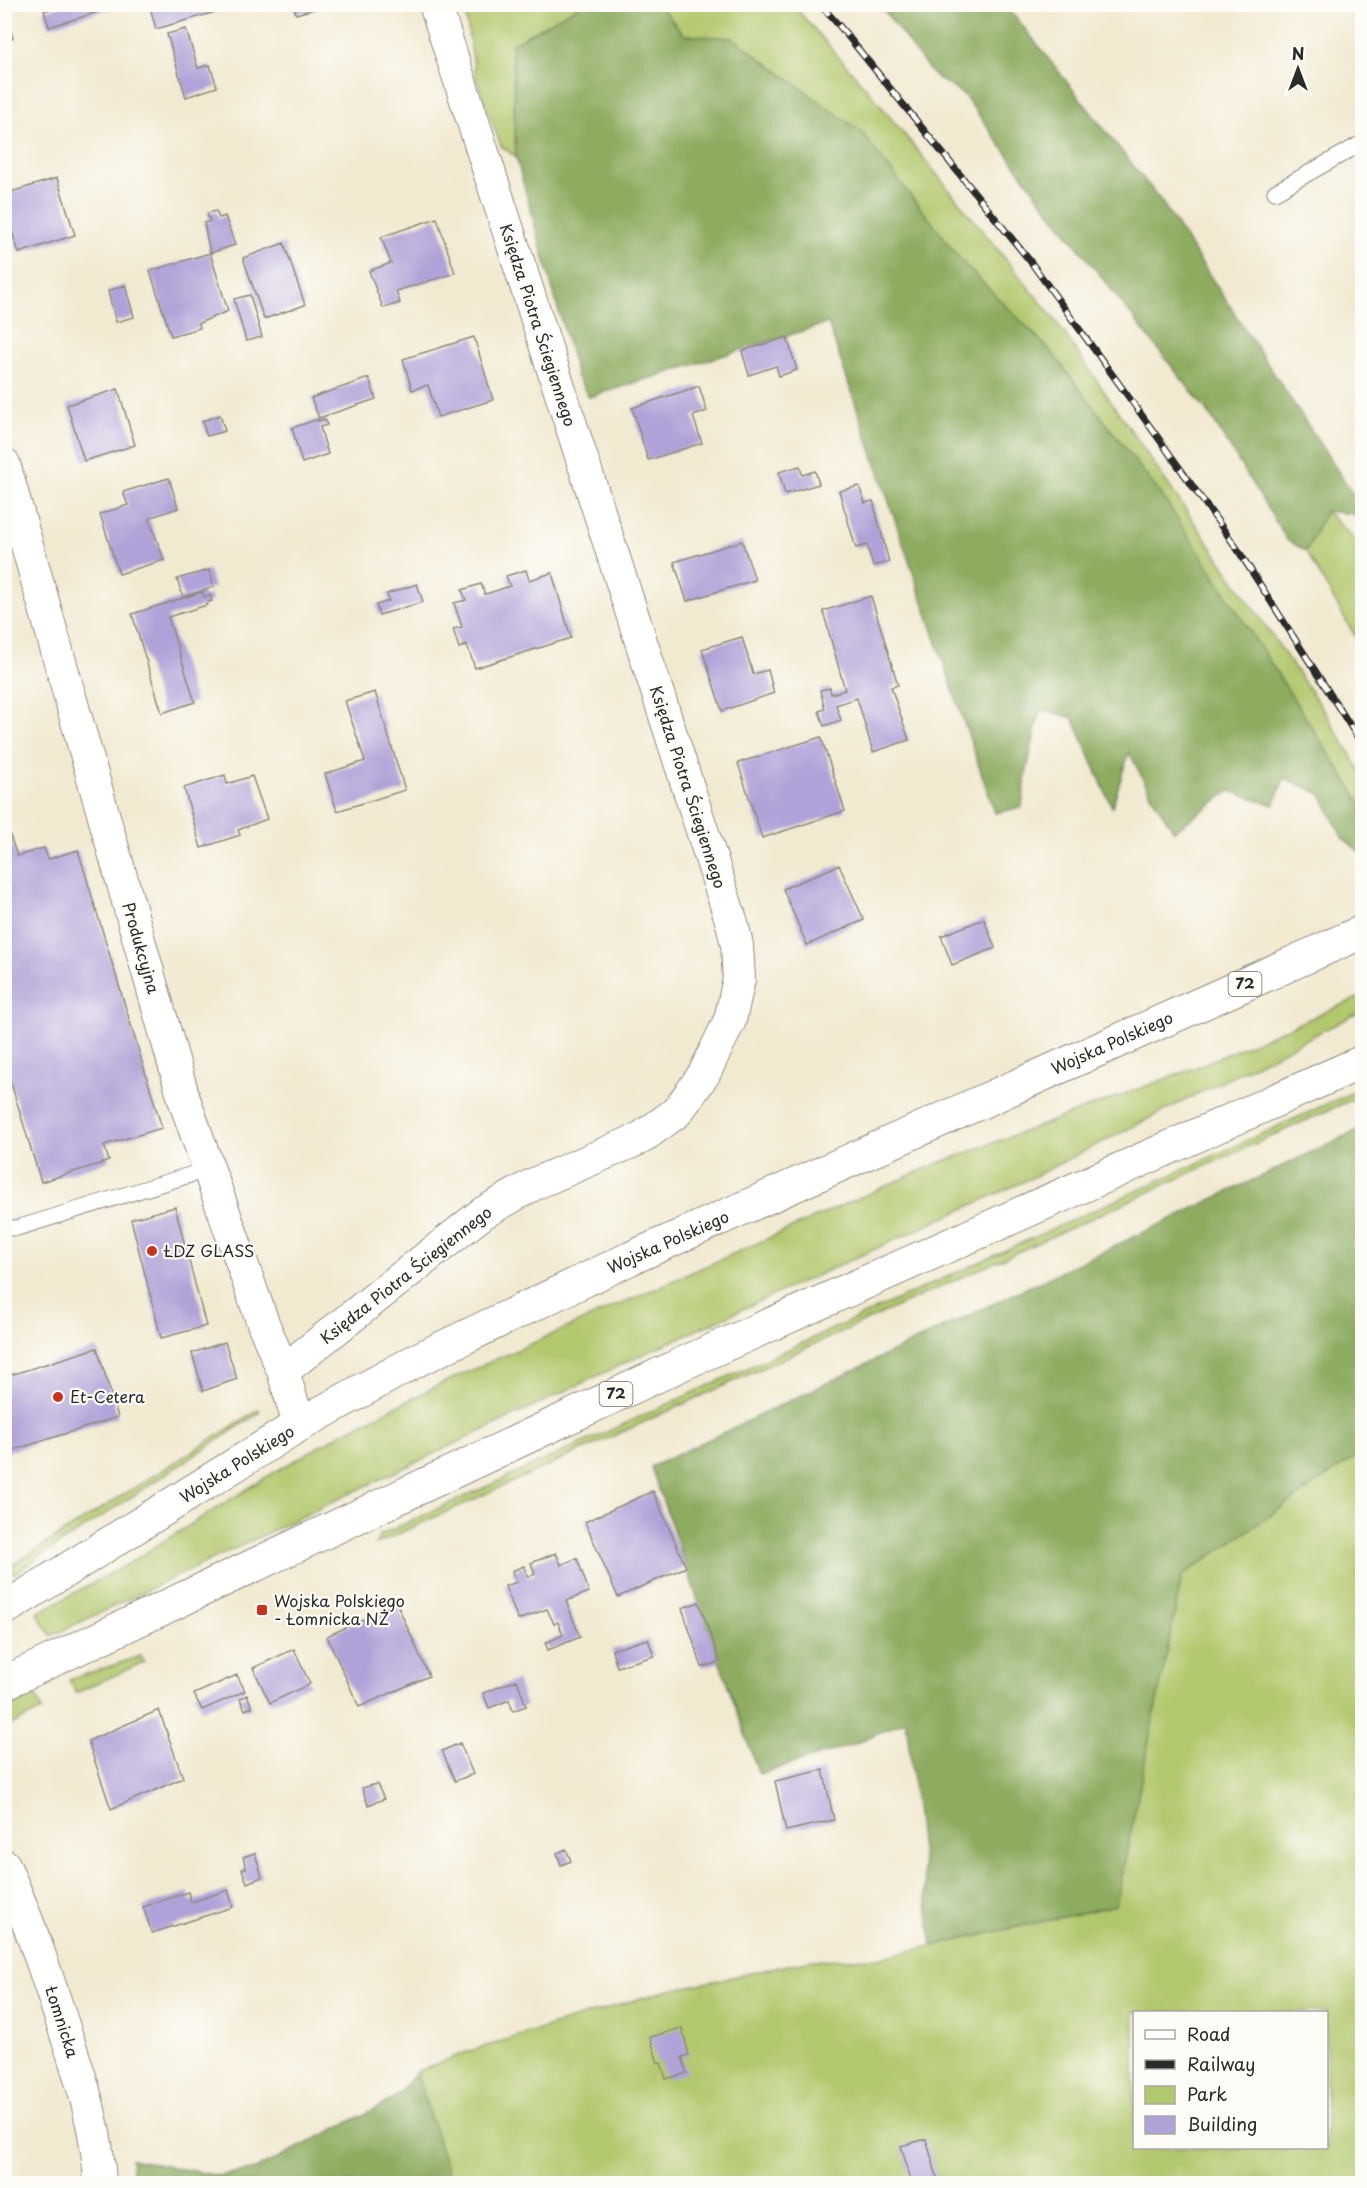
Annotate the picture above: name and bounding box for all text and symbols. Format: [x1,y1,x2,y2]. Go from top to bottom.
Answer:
north arrow [1268,39,1328,99]
text: N [1292,41,1304,65]
street label: Księdza Piotra Ściegiennego [495,220,583,429]
street label: Księdza Piotra Ściegiennego [645,682,733,891]
street label: Produkcyjna [117,899,166,996]
road number: 72 [1228,972,1262,996]
street label: Wojska Polskiego [1047,1005,1176,1080]
street label: Księdza Piotra Ściegiennego [315,1200,496,1349]
street label: Wojska Polskiego [603,1204,732,1279]
place label: ŁDZ GLASS [163,1238,254,1262]
marker: ŁDZ GLASS [145,1244,159,1258]
road number: 72 [600,1382,632,1406]
place label: Et-Cetera [70,1384,145,1408]
marker: Et-Cetera [51,1390,65,1404]
street label: Wojska Polskiego [175,1418,298,1508]
place label: Wojska Polskiego - Łomnicka NŻ [274,1588,405,1630]
marker: Wojska Polskiego - Łomnicka NŻ [255,1603,269,1617]
street label: Łomnicka [40,1982,86,2061]
legend [1133,2011,1328,2149]
text: Road [1187,2020,1231,2047]
text: Railway [1187,2050,1255,2077]
text: Park [1187,2080,1227,2107]
text: Building [1187,2110,1257,2137]

